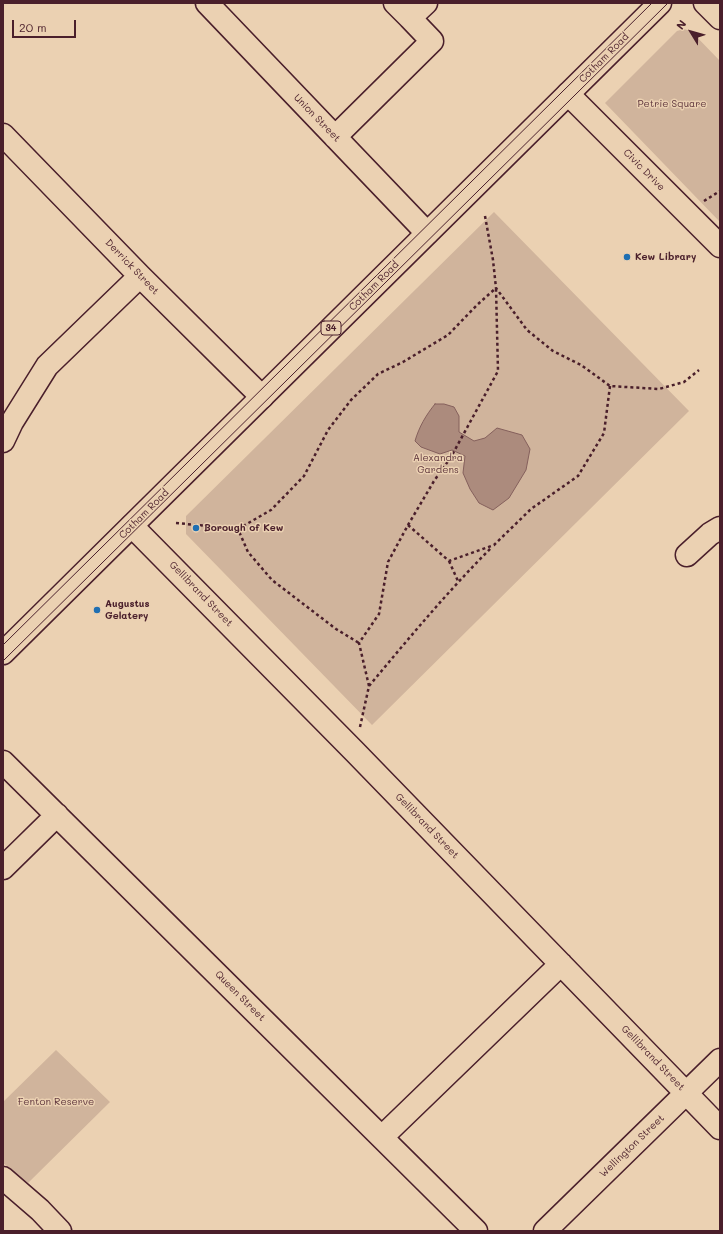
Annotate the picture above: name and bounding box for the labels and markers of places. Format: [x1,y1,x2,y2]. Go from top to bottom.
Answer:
place label: Kew Library [635,251,696,263]
marker: Kew Library [622,252,632,262]
place label: Borough of Kew [204,522,283,534]
marker: Borough of Kew [191,523,201,533]
place label: Augustus Gelatery [105,598,150,622]
marker: Augustus Gelatery [92,605,102,615]

